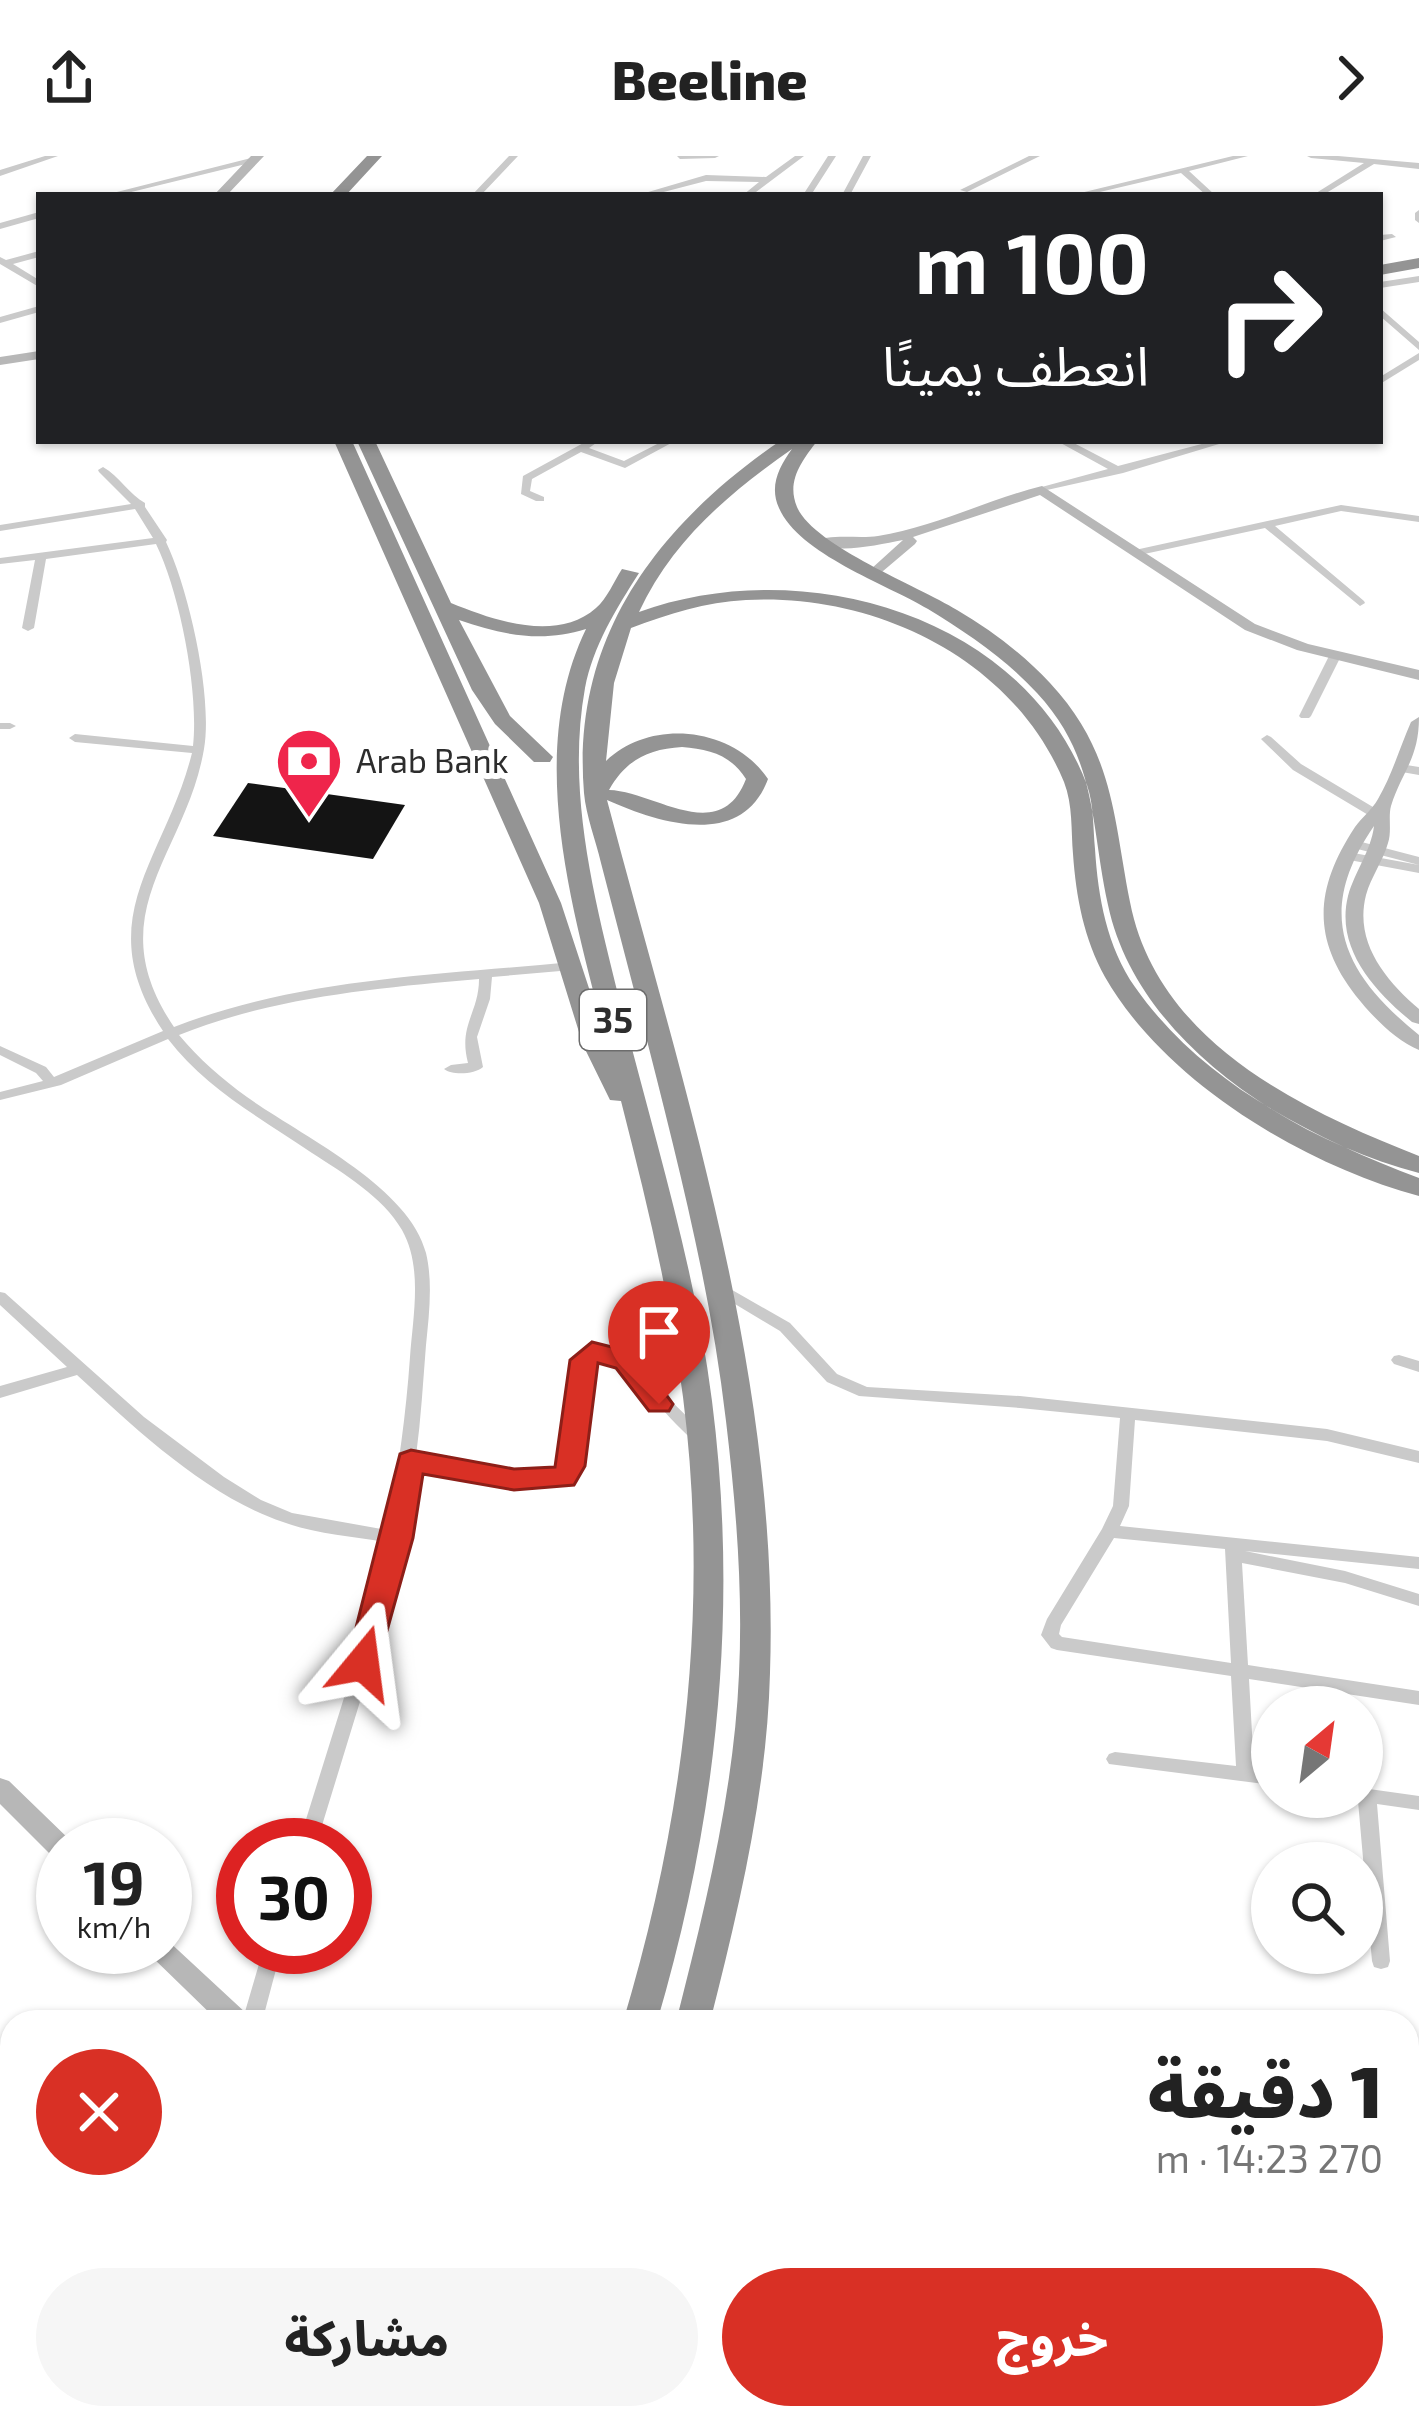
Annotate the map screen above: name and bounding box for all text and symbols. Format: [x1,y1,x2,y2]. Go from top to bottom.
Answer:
icon: share [36,45,102,111]
icon: forward [1317,45,1383,111]
text: Beeline [611,46,808,111]
text: 100 m [915,210,1149,311]
icon: right [1191,240,1347,396]
text: انعطف يمينًا [882,332,1149,397]
bank icon: Arab Bank [274,726,344,820]
place label: Arab Bank [356,740,509,780]
road number: 35 [580,990,646,1050]
pin [608,1281,710,1404]
icon: arrive [626,1299,692,1365]
position arrow [300,1600,426,1726]
north arrow [1251,1686,1383,1818]
map controls [1251,1686,1383,1974]
speed limit sign: 30 [216,1818,372,1974]
button: search [1251,1842,1383,1974]
text: 19 [83,1845,145,1917]
text: km/h [77,1908,151,1944]
text: 1 دقيقة [1147,2046,1383,2132]
button: close [36,2049,162,2175]
text: 270 m · 14:23 [1156,2134,1383,2181]
button: مشاركة [36,2268,698,2406]
button: خروج [722,2268,1383,2406]

